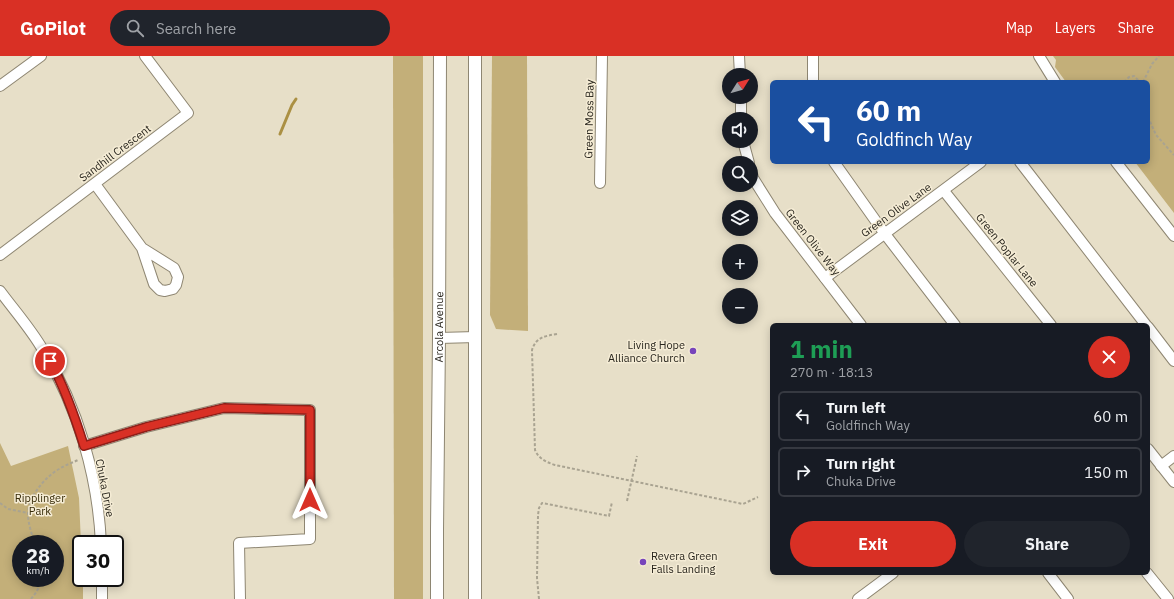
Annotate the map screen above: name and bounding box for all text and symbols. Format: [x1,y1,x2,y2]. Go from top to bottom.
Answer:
search box [110,10,390,46]
text: GoPilot [20,16,86,40]
icon: search [124,17,146,39]
text: Search here [156,19,236,38]
text: Map [1006,19,1033,37]
text: Layers [1055,19,1096,37]
text: Share [1118,19,1154,37]
north arrow [722,68,758,104]
map controls [722,68,758,324]
street label: Green Moss Bay [581,79,597,159]
text: 60 m [856,92,921,129]
icon: left [790,96,842,148]
button: sound [722,112,758,148]
street label: Sandhill Crescent [76,121,154,185]
text: Goldfinch Way [856,128,972,151]
button: search [722,156,758,192]
street label: Green Olive Lane [858,180,934,240]
button: layers [722,200,758,236]
street label: Green Olive Way [783,206,844,279]
street label: Green Poplar Lane [973,210,1041,290]
button: + [722,244,758,280]
button: − [722,288,758,324]
street label: Arcola Avenue [432,292,446,363]
text: 1 min [790,333,853,365]
button: close [1088,336,1130,378]
place label: Living Hope Alliance Church [608,338,685,365]
pin [33,344,67,378]
marker: Living Hope Alliance Church [688,346,698,356]
icon: arrive [39,350,61,372]
text: 270 m · 18:13 [790,364,873,381]
text: Turn left [826,398,886,417]
icon: left [792,405,814,427]
text: 60 m [1093,407,1128,426]
text: Goldfinch Way [826,417,910,434]
text: Turn right [826,454,895,473]
street label: Chuka Drive [92,458,118,518]
icon: right [792,461,814,483]
text: 150 m [1084,463,1128,482]
text: Chuka Drive [826,473,896,490]
position arrow [289,479,331,521]
park label: Ripplinger Park [15,491,65,518]
button: Exit [790,521,956,567]
button: Share [964,521,1130,567]
speed limit sign: 30 [72,535,124,587]
text: 28 [26,542,50,569]
place label: Revera Green Falls Landing [651,549,718,576]
marker: Revera Green Falls Landing [638,557,648,567]
text: km/h [26,564,50,577]

